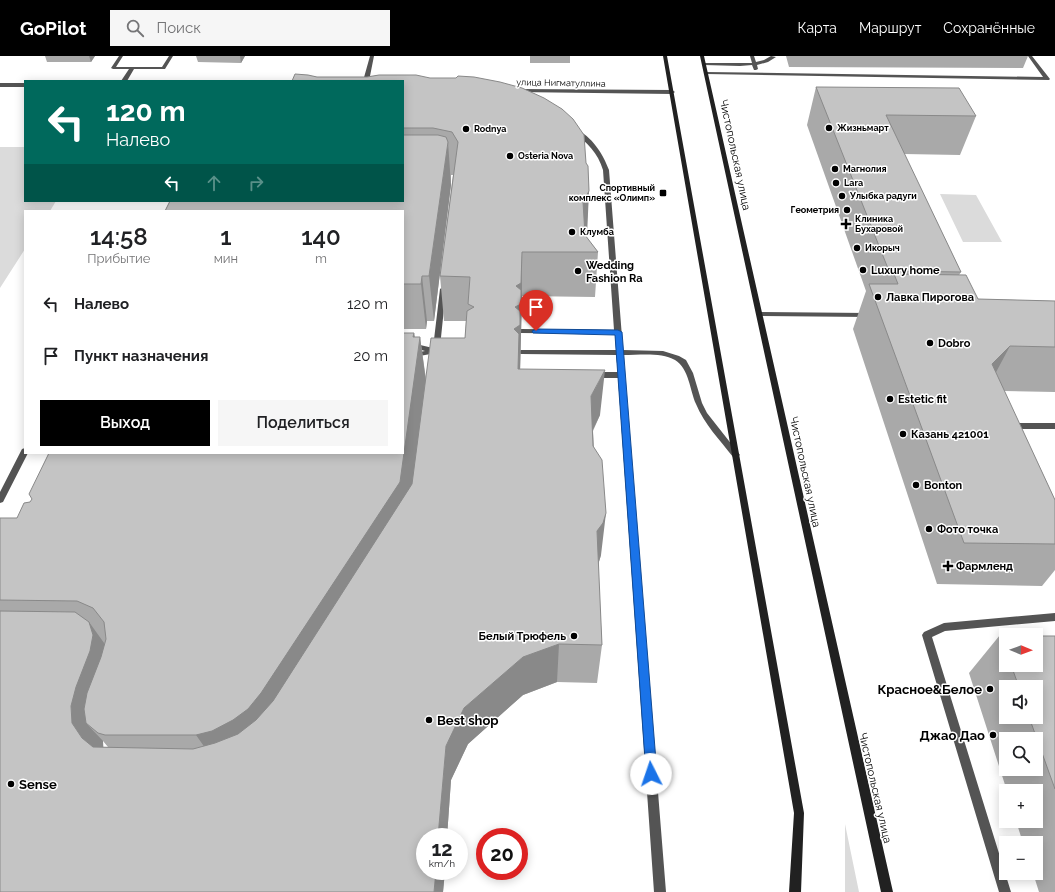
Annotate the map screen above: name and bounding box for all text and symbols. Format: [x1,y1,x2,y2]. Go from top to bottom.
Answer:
search box [110,10,390,46]
text: GoPilot [20,17,86,39]
icon: search [124,17,146,39]
text: Поиск [156,19,201,37]
text: Карта [798,20,837,36]
text: Маршрут [859,20,921,36]
text: Сохранённые [943,20,1035,36]
street label: улица Нигматуллина [516,77,606,89]
text: 120 m [106,95,186,128]
icon: left [40,96,92,148]
street label: Чистопольская улица [717,98,753,212]
marker: Жизньмарт [824,123,834,133]
place label: Жизньмарт [837,123,889,133]
marker: Rodnya [461,124,471,134]
place label: Rodnya [474,124,506,134]
text: Налево [106,129,170,150]
marker: Osteria Nova [505,151,515,161]
place label: Osteria Nova [518,151,573,161]
marker: Магнолия [830,164,840,174]
place label: Магнолия [843,164,887,174]
icon: left [161,172,183,194]
icon: ahead [203,172,225,194]
icon: right [245,172,267,194]
marker: Lara [831,178,841,188]
place label: Lara [844,178,863,188]
place label: Спортивный комплекс «Олимп» [569,183,655,203]
marker: Спортивный комплекс «Олимп» [658,188,668,198]
marker: Улыбка радуги [837,191,847,201]
place label: Улыбка радуги [849,191,917,201]
place label: Геометрия [791,205,839,215]
marker: Геометрия [842,205,852,215]
place label: Клиника Бухаровой [855,214,903,234]
marker: Клиника Бухаровой [840,218,852,230]
text: 14:58 [90,222,148,251]
text: 1 [220,222,232,251]
text: 140 [301,222,341,251]
marker: Клумба [567,227,577,237]
place label: Клумба [580,227,614,237]
marker: Икорыч [852,243,862,253]
place label: Икорыч [865,243,900,253]
text: Прибытие [87,251,150,266]
text: мин [214,251,238,266]
text: m [315,251,327,266]
place label: Wedding Fashion Ra [586,259,643,285]
place label: Luxury home [871,264,940,277]
marker: Luxury home [858,265,868,275]
marker: Wedding Fashion Ra [573,266,583,276]
pin [519,290,553,331]
place label: Лавка Пирогова [886,291,974,304]
marker: Лавка Пирогова [873,292,883,302]
icon: left [40,293,62,315]
text: Налево [74,295,129,313]
text: 120 m [347,295,388,313]
icon: arrive [525,296,547,318]
place label: Dobro [938,337,971,350]
marker: Dobro [925,338,935,348]
icon: arrive [40,345,62,367]
text: Пункт назначения [74,347,208,365]
text: 20 m [353,347,388,365]
place label: Estetic fit [898,393,948,406]
marker: Estetic fit [885,394,895,404]
button: Выход [40,400,210,446]
button: Поделиться [218,400,388,446]
street label: Чистопольская улица [787,415,823,529]
place label: Казань 421001 [911,428,989,441]
marker: Казань 421001 [898,429,908,439]
place label: Bonton [924,479,963,492]
marker: Bonton [911,480,921,490]
place label: Фото точка [937,523,998,536]
marker: Фото точка [924,524,934,534]
place label: Фармленд [956,560,1013,573]
marker: Фармленд [943,561,953,571]
north arrow [999,628,1043,672]
map controls [999,628,1043,880]
place label: Белый Трюфель [479,630,566,643]
marker: Белый Трюфель [569,631,579,641]
button: sound [999,680,1043,724]
place label: Красное&Белое [877,682,982,697]
marker: Красное&Белое [985,684,995,694]
place label: Best shop [437,713,499,728]
marker: Best shop [424,715,434,725]
place label: Джао Дао [920,728,985,743]
marker: Джао Дао [988,730,998,740]
street label: Чистопольская улица [856,732,894,844]
button: search [999,732,1043,776]
position arrow [630,753,672,795]
place label: Sense [19,777,57,792]
marker: Sense [6,779,16,789]
button: + [999,784,1043,828]
speed limit sign: 20 [476,828,528,880]
button: − [999,836,1043,880]
text: 12 [431,837,453,861]
text: km/h [429,858,455,869]

